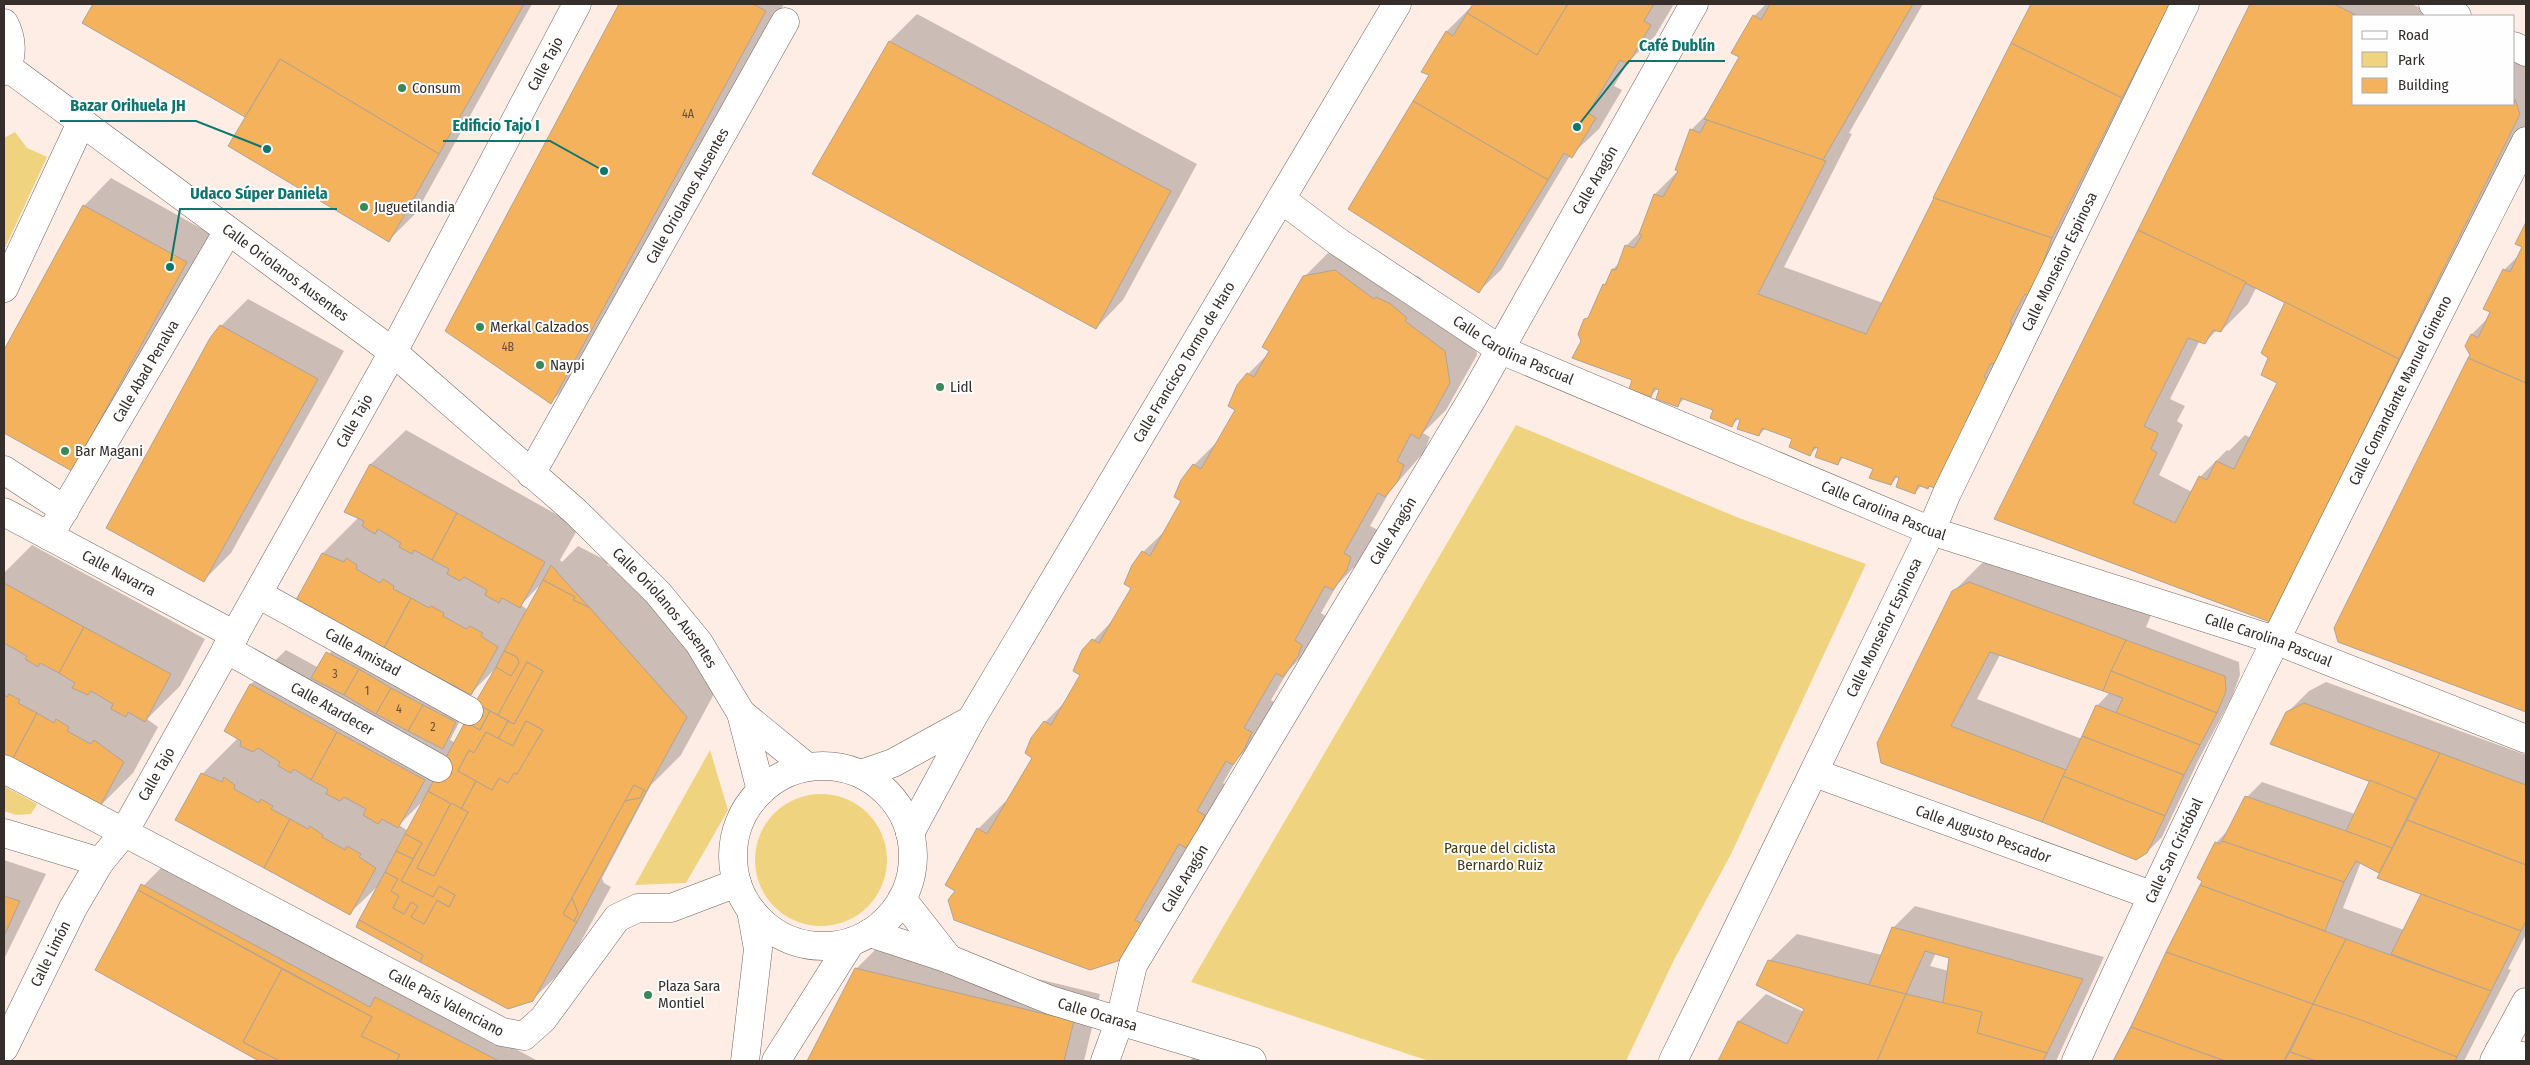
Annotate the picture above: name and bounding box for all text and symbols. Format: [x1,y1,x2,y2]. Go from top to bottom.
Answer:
legend [2352,15,2515,105]
text: Road [2398,26,2429,44]
callout: Café Dublín [1629,30,1725,61]
street label: Calle Tajo [524,34,567,94]
text: Café Dublín [1639,36,1715,55]
text: Park [2398,51,2425,69]
text: Building [2398,76,2449,94]
place label: Consum [412,79,461,97]
marker: Consum [396,82,408,94]
callout: Bazar Orihuela JH [60,90,196,121]
text: Bazar Orihuela JH [70,96,186,115]
house number: 4A [682,107,695,121]
callout: Edificio Tajo I [443,110,550,141]
text: Edificio Tajo I [452,116,540,135]
street label: Calle Oriolanos Ausentes [642,125,733,267]
street label: Calle Aragón [1569,143,1622,218]
callout: Udaco Súper Daniela [180,178,337,209]
text: Udaco Súper Daniela [190,184,328,203]
street label: Calle Monseñor Espinosa [2018,189,2101,334]
place label: Juguetilandia [374,198,455,216]
marker: Juguetilandia [358,201,370,213]
street label: Calle Oriolanos Ausentes [219,220,352,325]
street label: Calle Francisco Tormo de Haro [1129,278,1239,446]
street label: Calle Comandante Manuel Gimeno [2345,292,2456,488]
street label: Calle Carolina Pascual [1450,312,1576,389]
street label: Calle Abad Penalva [109,317,183,426]
place label: Merkal Calzados [490,318,589,336]
marker: Merkal Calzados [474,321,486,333]
house number: 4B [502,340,515,354]
place label: Naypi [550,356,585,374]
marker: Naypi [534,359,546,371]
place label: Lidl [950,378,972,396]
marker: Lidl [934,381,946,393]
street label: Calle Tajo [332,391,377,451]
place label: Bar Magani [75,442,143,460]
marker: Bar Magani [59,445,71,457]
street label: Calle Carolina Pascual [1818,477,1948,544]
street label: Calle Aragón [1366,494,1420,568]
street label: Calle Oriolanos Ausentes [609,544,721,671]
street label: Calle Navarra [79,546,159,600]
street label: Calle Monseñor Espinosa [1842,555,1926,700]
street label: Calle Carolina Pascual [2203,609,2335,671]
street label: Calle Amistad [322,624,404,680]
house number: 3 [332,667,338,681]
street label: Calle Atardecer [288,678,378,740]
house number: 1 [365,684,369,698]
house number: 4 [396,702,402,716]
house number: 2 [430,720,436,734]
street label: Calle Tajo [134,744,179,804]
street label: Calle San Cristóbal [2141,795,2207,906]
street label: Calle Augusto Pescador [1913,801,2054,867]
park label: Parque del ciclista Bernardo Ruiz [1444,839,1556,874]
street label: Calle Aragón [1158,841,1212,916]
street label: Calle Limón [27,918,74,990]
street label: Calle País Valenciano [385,965,507,1041]
place label: Plaza Sara Montiel [658,977,720,1012]
marker: Plaza Sara Montiel [642,989,654,1001]
street label: Calle Ocarasa [1056,994,1140,1035]

